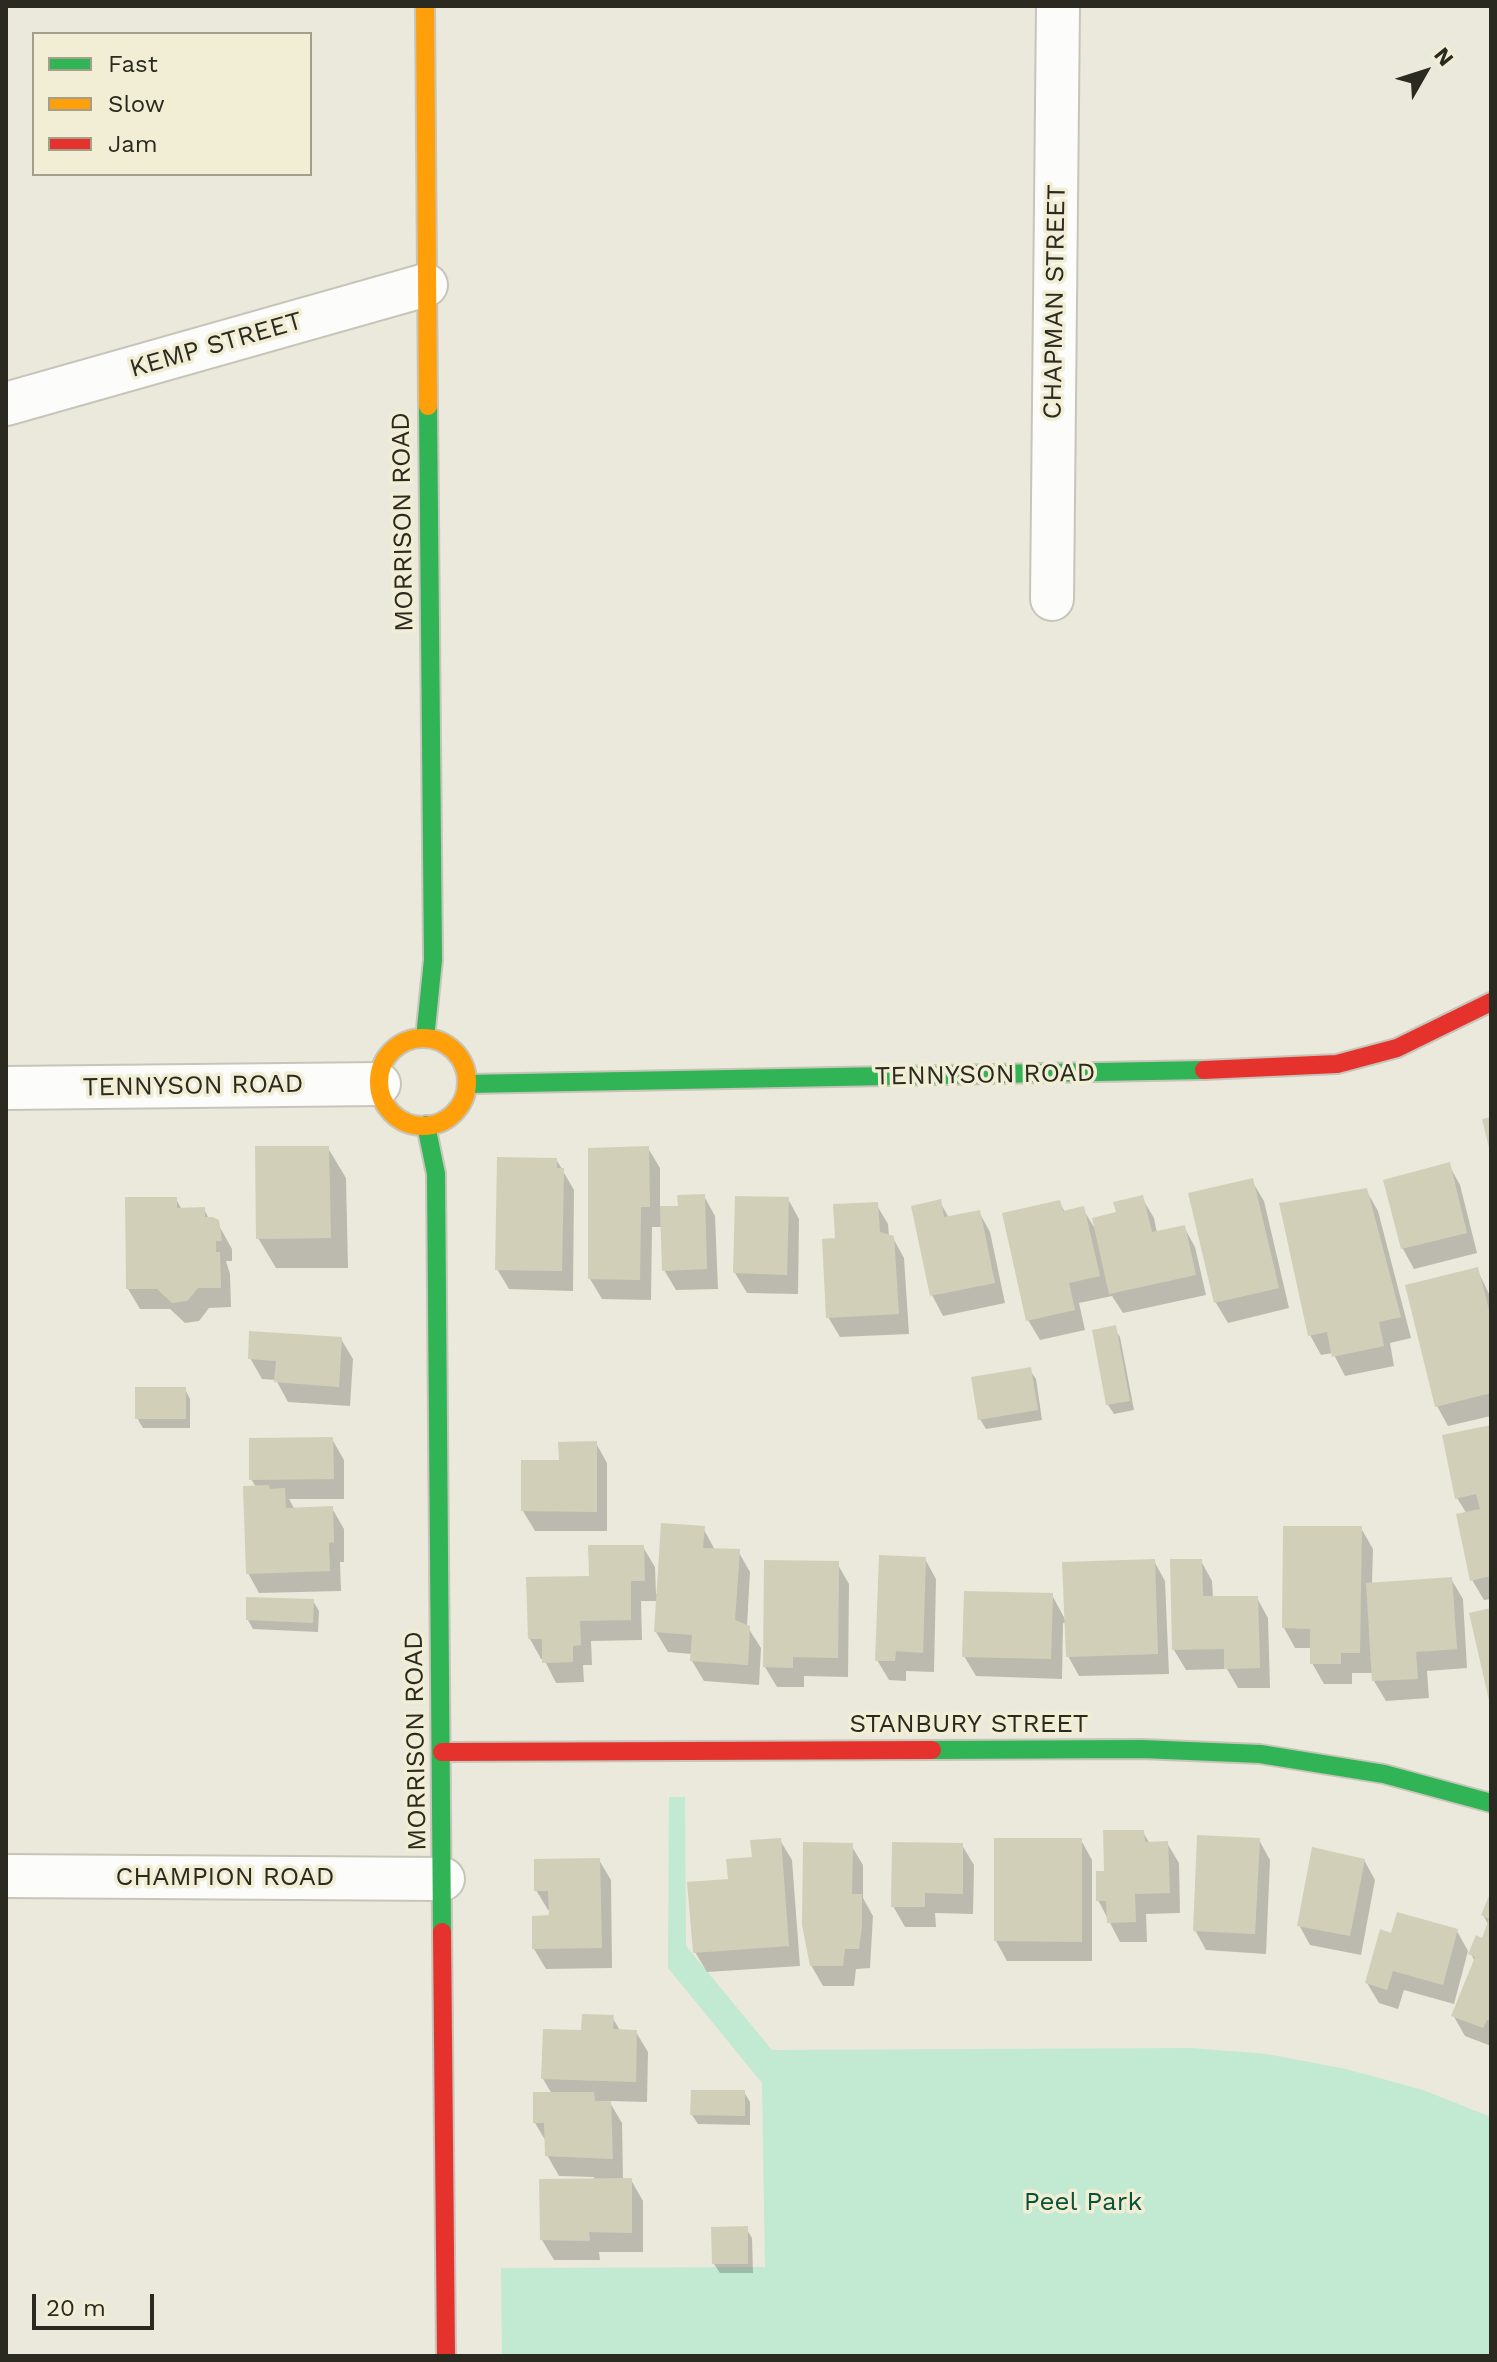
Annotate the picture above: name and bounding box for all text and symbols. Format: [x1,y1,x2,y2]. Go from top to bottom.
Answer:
legend [32,32,312,176]
north arrow [1385,32,1465,112]
text: N [1429,42,1459,71]
text: Fast [108,50,158,78]
text: Slow [108,90,165,118]
text: Jam [108,130,158,158]
street label: CHAPMAN STREET [1037,184,1073,420]
street label: KEMP STREET [126,305,306,385]
street label: MORRISON ROAD [385,412,421,632]
street label: TENNYSON ROAD [874,1057,1096,1093]
street label: TENNYSON ROAD [82,1068,304,1104]
street label: MORRISON ROAD [398,1631,434,1851]
street label: STANBURY STREET [849,1708,1089,1740]
street label: CHAMPION ROAD [115,1861,335,1893]
park label: Peel Park [1024,2186,1142,2218]
scale bar [36,2278,158,2328]
text: 20 m [46,2294,106,2322]

